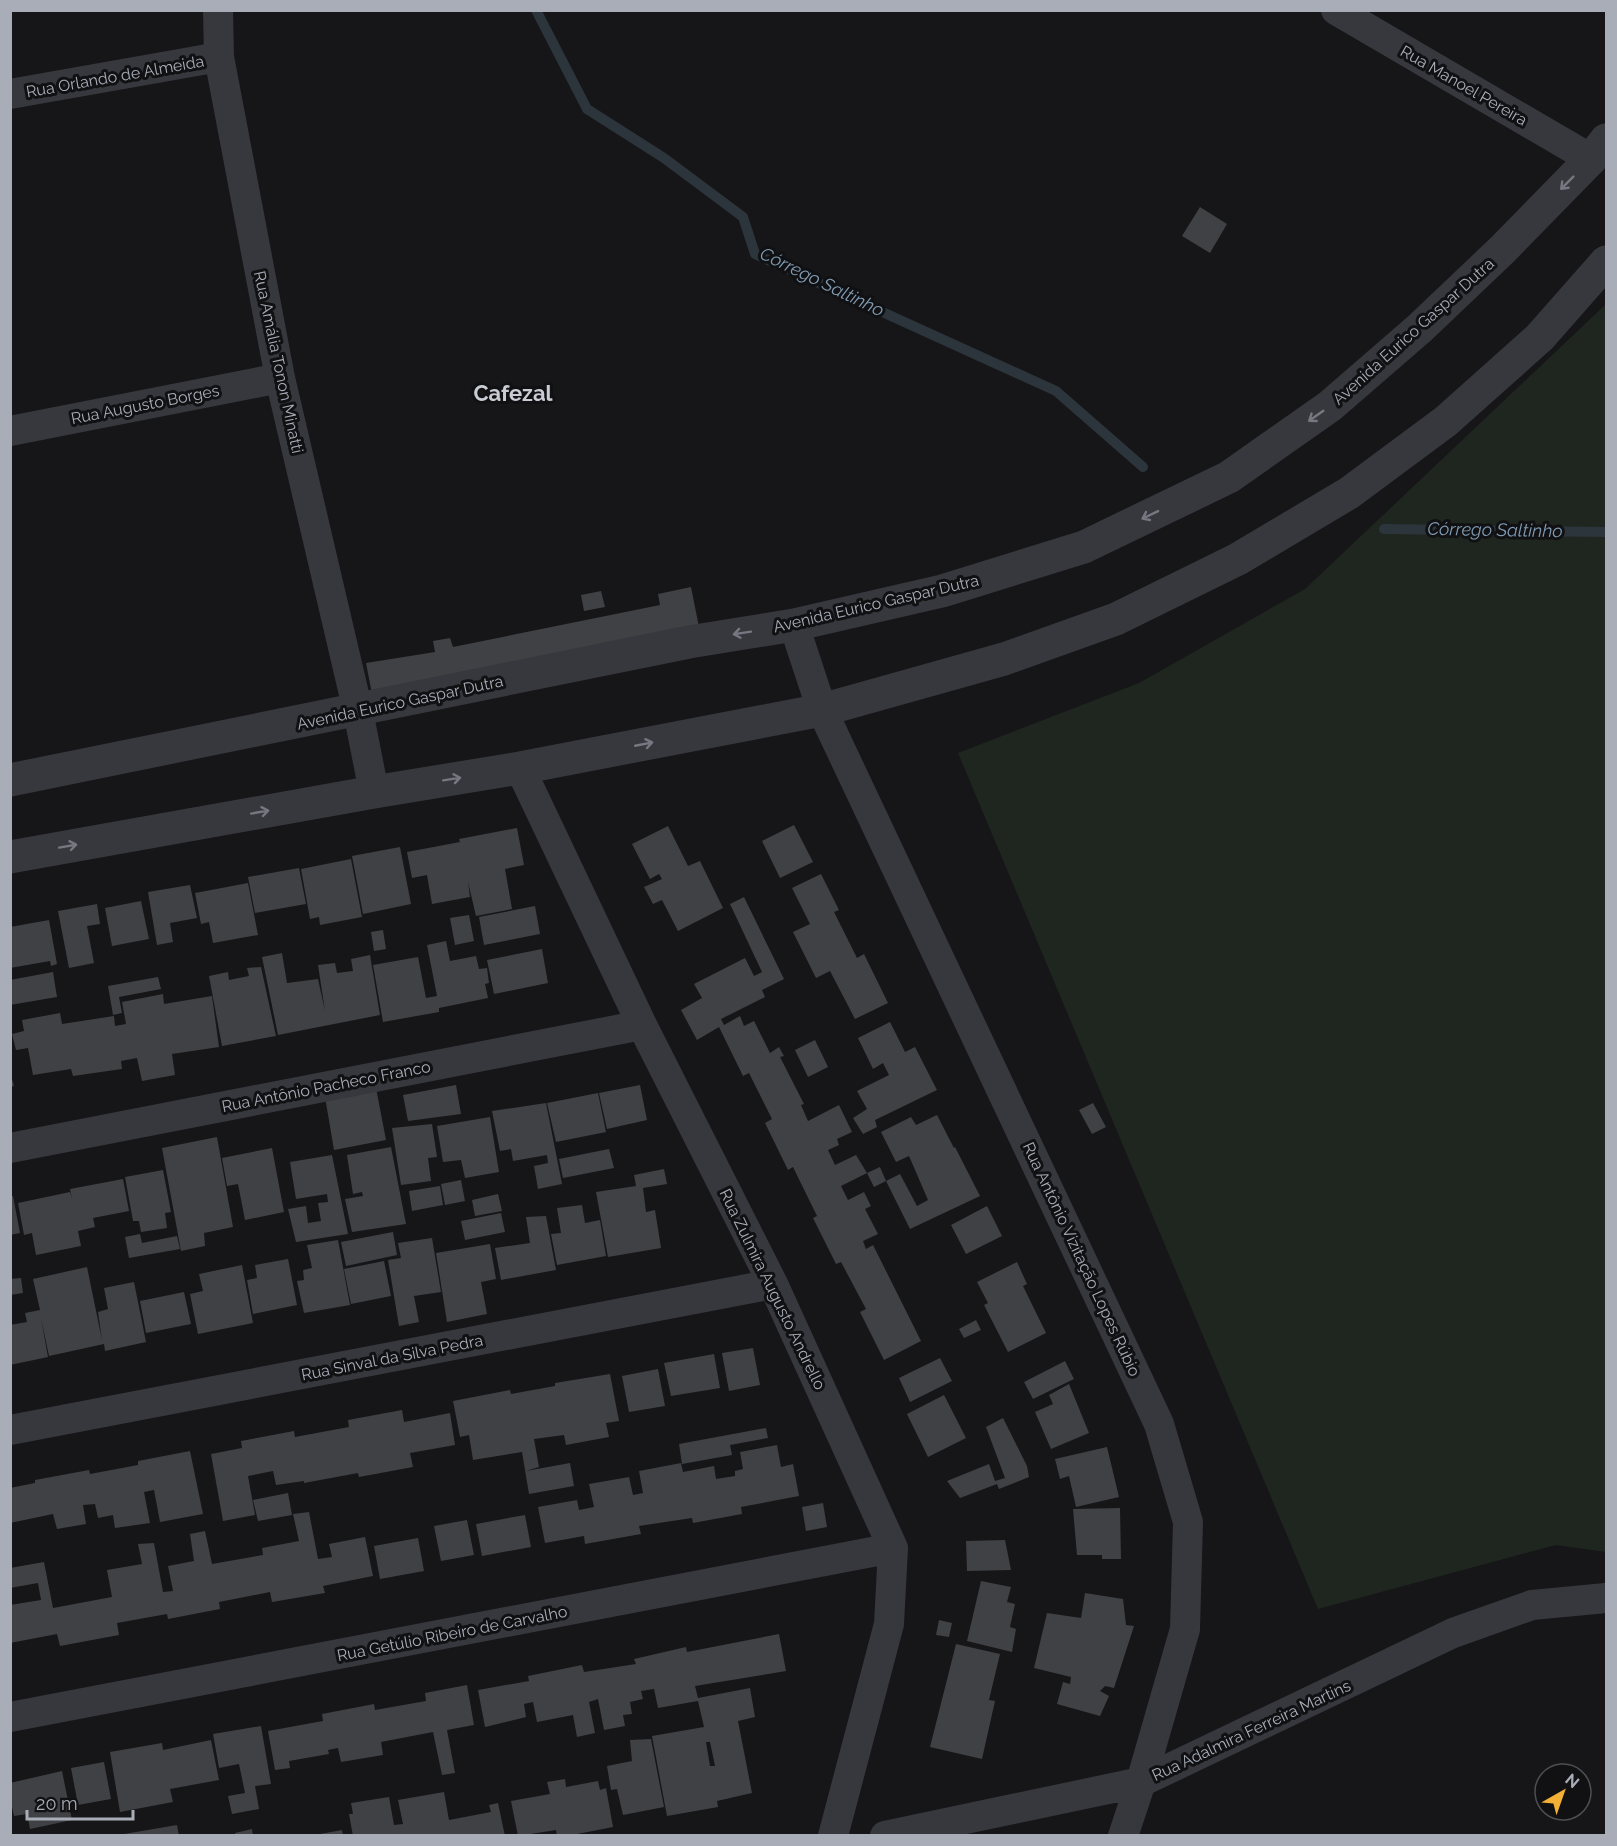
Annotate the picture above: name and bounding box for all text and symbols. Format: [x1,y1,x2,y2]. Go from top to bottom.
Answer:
street label: Rua Manoel Pereira [1397,41,1531,129]
street label: Rua Orlando de Almeida [25,51,206,102]
one-way arrow [1560,176,1575,191]
water label: Córrego Saltinho [757,242,888,321]
street label: Avenida Eurico Gaspar Dutra [1329,254,1498,409]
street label: Rua Amália Tonon Minatti [250,269,307,455]
district label: Cafezal [473,380,554,406]
street label: Rua Augusto Borges [69,381,221,428]
one-way arrow [1309,410,1325,422]
one-way arrow [1141,510,1159,522]
water label: Córrego Saltinho [1427,518,1563,541]
street label: Avenida Eurico Gaspar Dutra [771,571,981,636]
one-way arrow [733,628,752,639]
street label: Avenida Eurico Gaspar Dutra [295,671,505,734]
one-way arrow [634,738,653,749]
one-way arrow [442,773,462,784]
one-way arrow [250,806,269,817]
one-way arrow [58,840,77,851]
street label: Rua Antônio Pacheco Franco [220,1057,432,1116]
street label: Rua Antônio Vizitação Lopes Rúbio [1019,1139,1144,1379]
street label: Rua Zulmira Augusto Andrello [716,1186,830,1393]
street label: Rua Sinval da Silva Pedra [300,1331,484,1384]
street label: Rua Getúlio Ribeiro de Carvalho [335,1602,569,1665]
street label: Rua Adalmira Ferreira Martins [1149,1676,1354,1785]
north arrow [1533,1762,1593,1822]
text: N [1562,1770,1583,1792]
scale bar [27,1783,134,1821]
text: 20 m [36,1793,78,1814]

